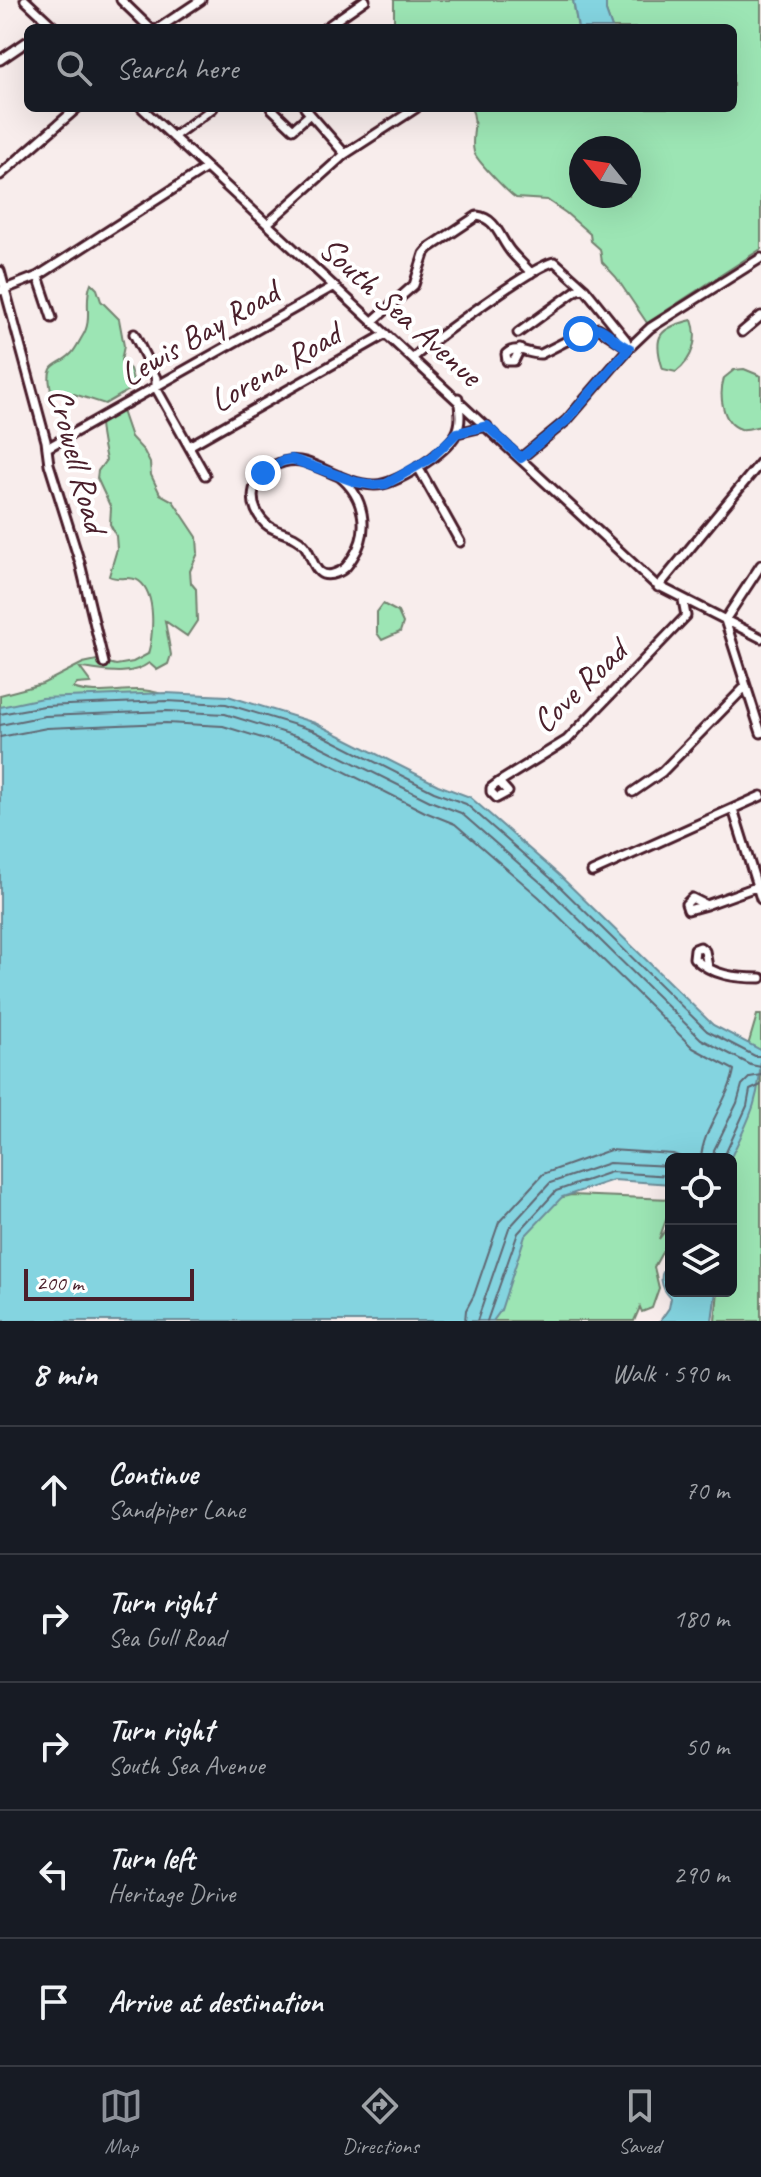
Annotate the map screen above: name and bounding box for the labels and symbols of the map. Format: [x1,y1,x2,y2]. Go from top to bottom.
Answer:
north arrow [569,136,641,208]
street label: South Sea Avenue [311,227,494,397]
street label: Lewis Bay Road [112,268,290,396]
street label: Lorena Road [202,310,352,422]
route start [563,316,599,352]
street label: Crowell Road [38,384,119,542]
route end [245,455,281,491]
street label: Cove Road [522,626,640,742]
scale bar [24,1265,194,1301]

